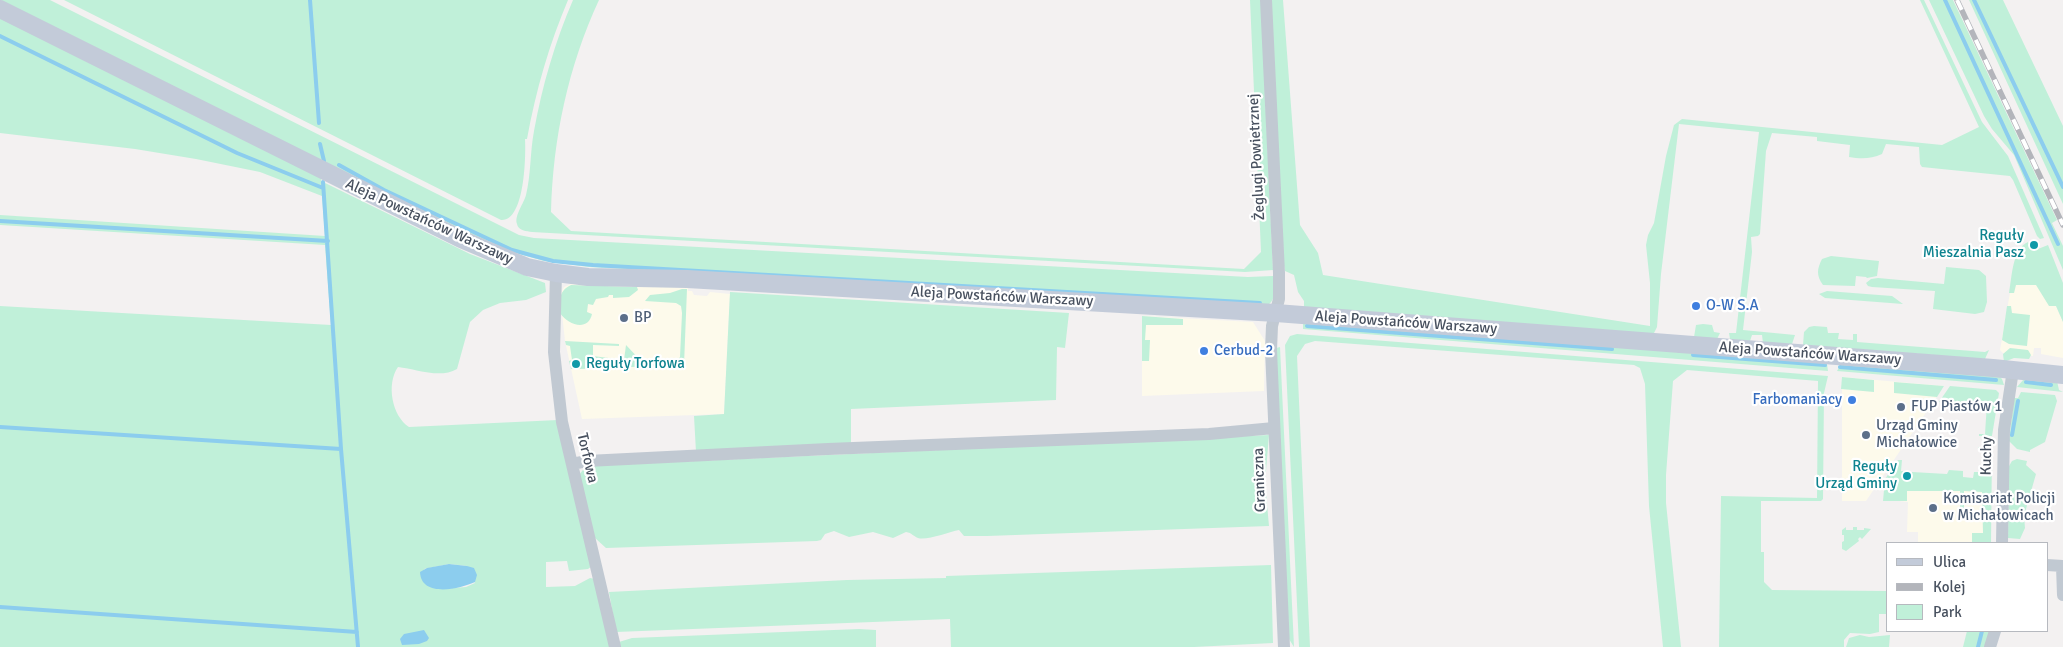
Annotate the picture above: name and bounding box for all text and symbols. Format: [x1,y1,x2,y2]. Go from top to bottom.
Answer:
street label: Żeglugi Powietrznej [1245,93,1269,221]
street label: Aleja Powstańców Warszawy [342,175,516,269]
place label: Reguły Mieszalnia Pasz [1923,227,2024,262]
marker: Reguły Mieszalnia Pasz [2028,239,2040,251]
street label: Aleja Powstańców Warszawy [910,283,1094,311]
place label: O-W S.A [1706,297,1759,315]
marker: O-W S.A [1690,300,1702,312]
street label: Aleja Powstańców Warszawy [1314,308,1498,338]
place label: BP [634,309,652,327]
marker: BP [618,312,630,324]
street label: Aleja Powstańców Warszawy [1718,339,1902,369]
place label: Cerbud-2 [1214,342,1273,360]
marker: Cerbud-2 [1198,345,1210,357]
place label: Reguły Torfowa [586,355,685,373]
marker: Reguły Torfowa [570,358,582,370]
place label: Farbomaniacy [1752,391,1842,409]
marker: Farbomaniacy [1846,394,1858,406]
place label: FUP Piastów 1 [1911,398,2002,416]
marker: FUP Piastów 1 [1895,401,1907,413]
place label: Urząd Gminy Michałowice [1876,417,1958,452]
marker: Urząd Gminy Michałowice [1860,429,1872,441]
street label: Torfowa [573,431,601,485]
street label: Kuchy [1978,436,1996,476]
street label: Graniczna [1250,447,1270,513]
place label: Reguły Urząd Gminy [1815,458,1897,493]
marker: Reguły Urząd Gminy [1901,470,1913,482]
place label: Komisariat Policji w Michałowicach [1943,490,2055,525]
marker: Komisariat Policji w Michałowicach [1927,502,1939,514]
legend [1886,542,2048,632]
text: Ulica [1933,553,1966,571]
text: Kolej [1933,578,1965,596]
text: Park [1933,603,1962,621]

